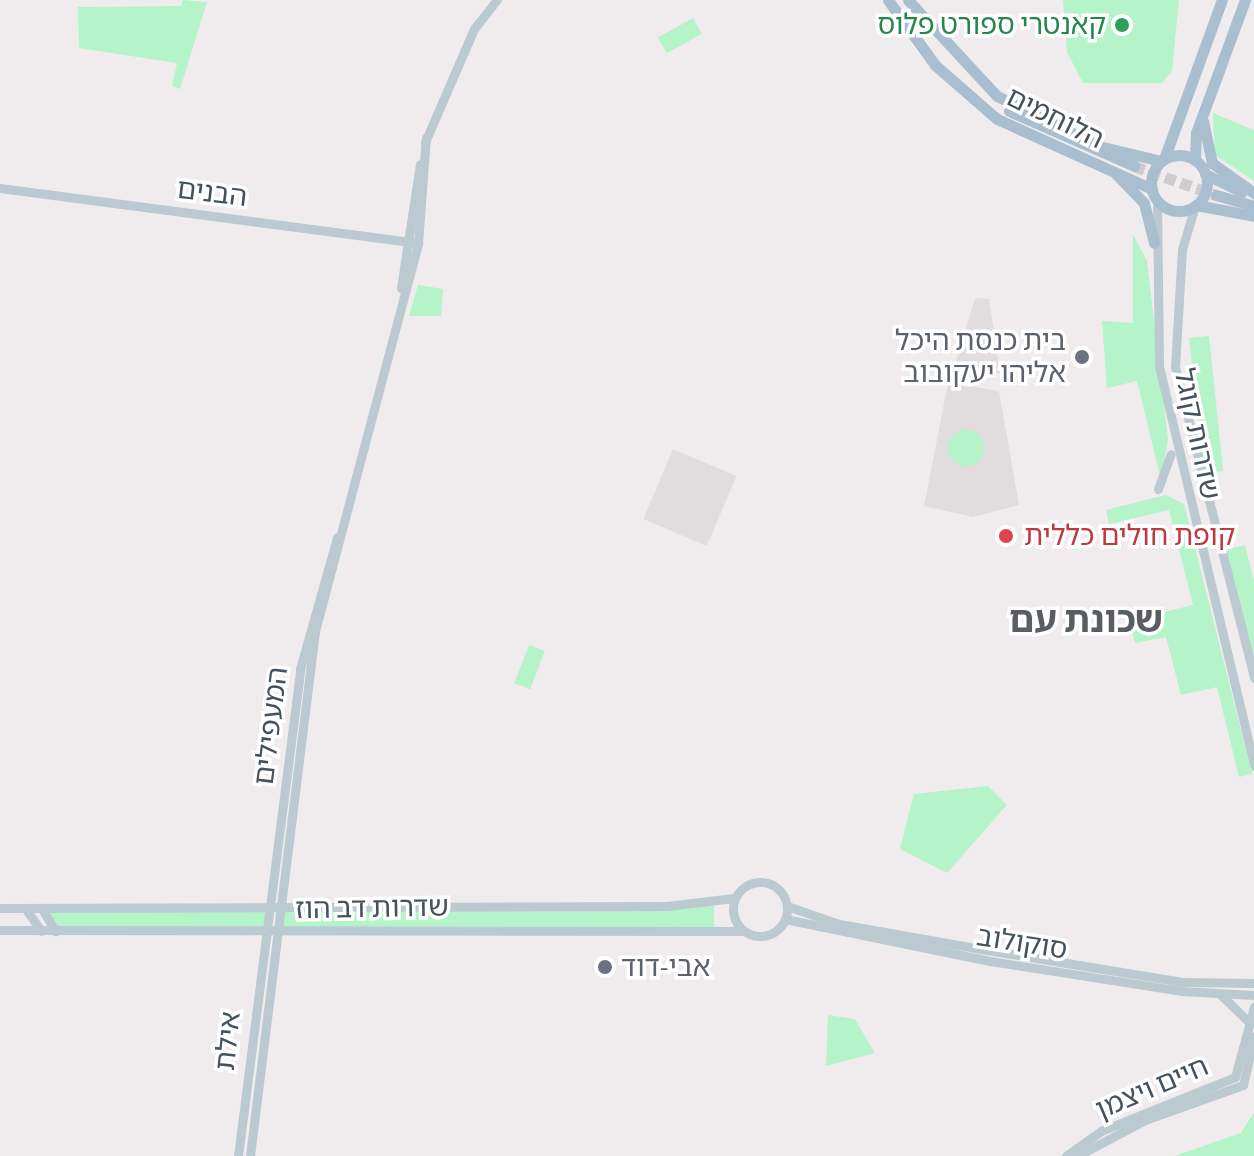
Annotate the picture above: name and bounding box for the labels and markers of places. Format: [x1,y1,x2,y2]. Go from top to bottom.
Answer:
place label: קאנטרי ספורט פלוס [877,8,1106,42]
marker: קאנטרי ספורט פלוס [1113,16,1131,34]
place label: בית כנסת היכל אליהו יעקובוב [895,324,1066,390]
marker: בית כנסת היכל אליהו יעקובוב [1073,348,1091,366]
place label: קופת חולים כללית [1024,519,1235,553]
marker: קופת חולים כללית [995,525,1017,547]
place label: אבי-דוד [621,950,710,984]
marker: אבי-דוד [596,958,614,976]

